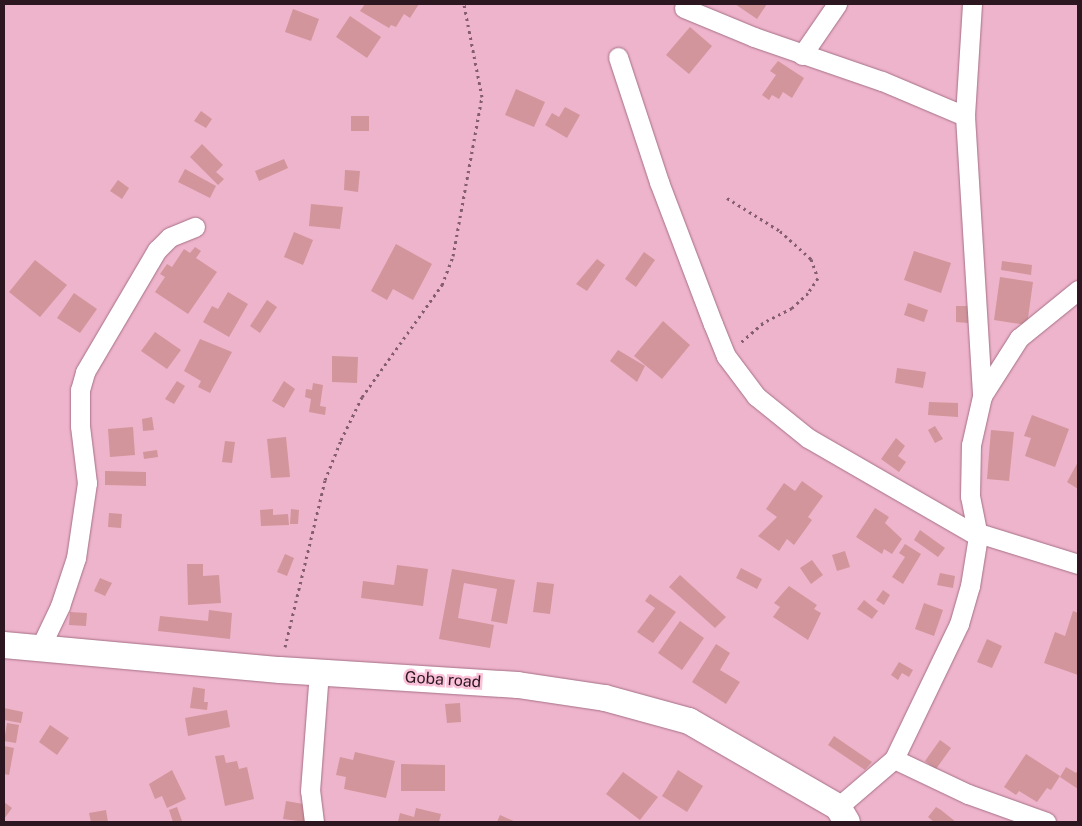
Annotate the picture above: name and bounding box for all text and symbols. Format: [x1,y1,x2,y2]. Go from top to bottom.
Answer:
street label: Goba road [404,668,482,692]

